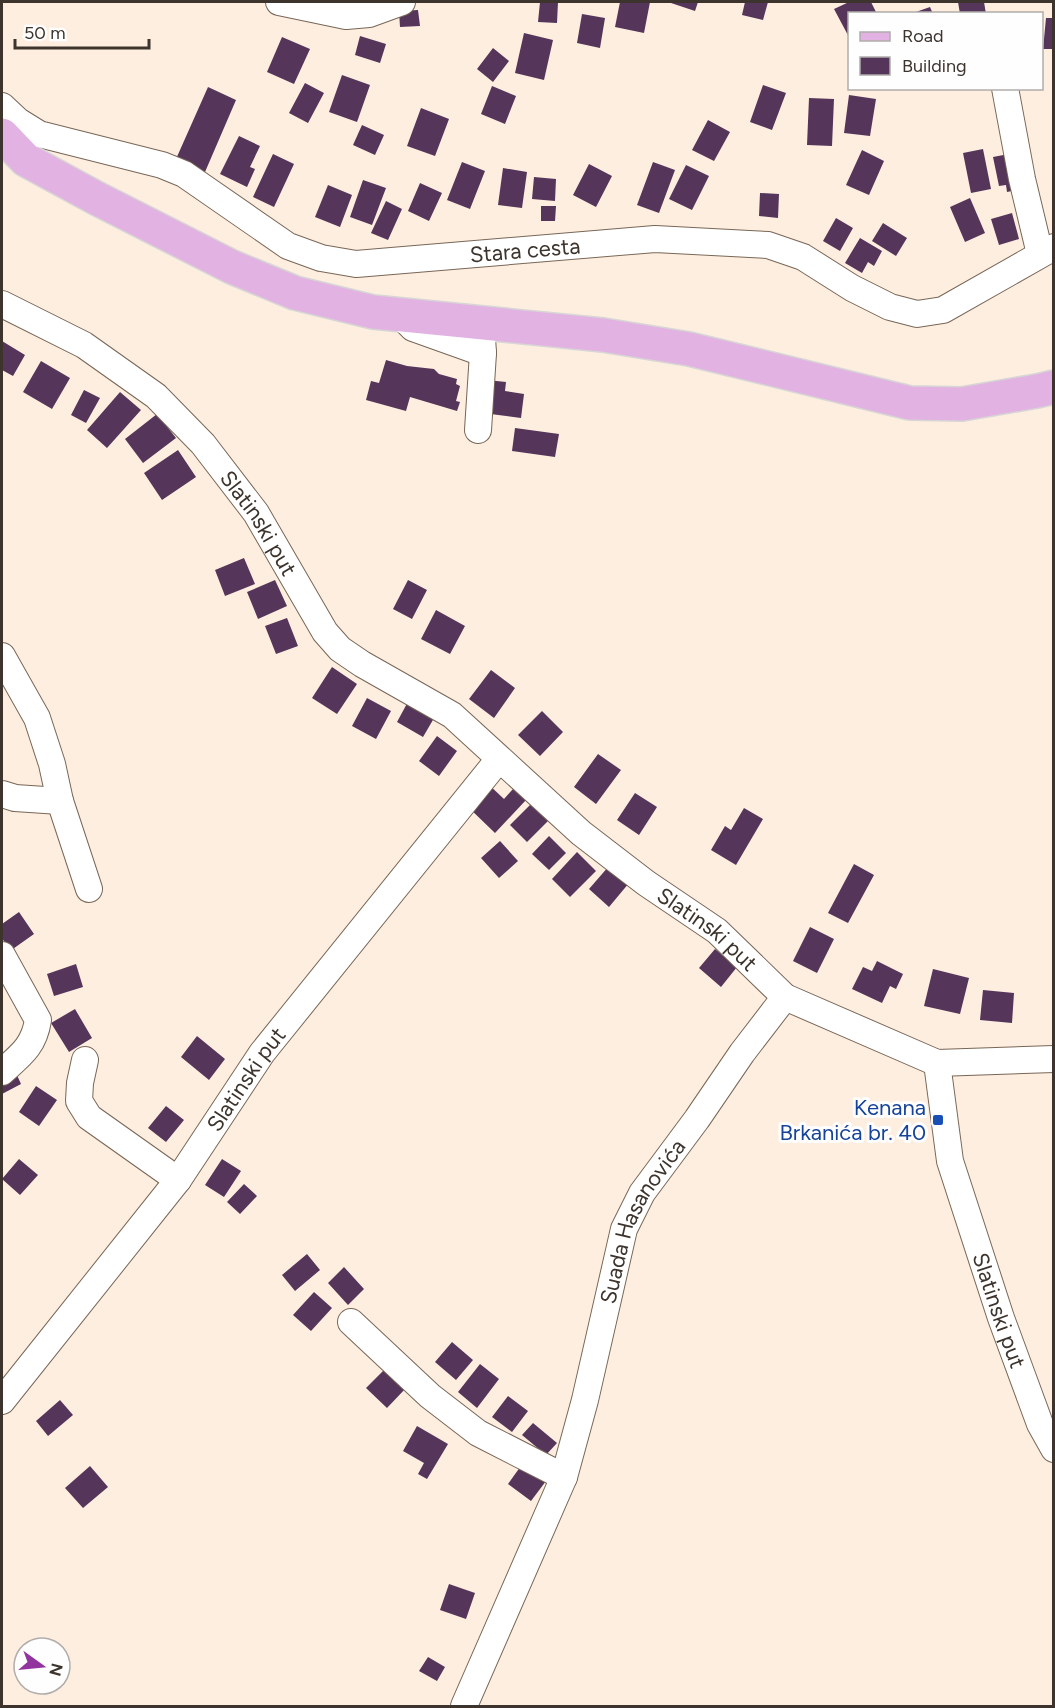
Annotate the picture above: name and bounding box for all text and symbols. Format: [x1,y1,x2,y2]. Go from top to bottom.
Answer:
scale bar [15,12,148,50]
legend [848,12,1043,90]
text: 50 m [24,22,66,44]
text: Road [902,25,943,47]
text: Building [902,55,967,77]
street label: Stara cesta [469,232,581,268]
street label: Slatinski put [215,465,303,580]
street label: Slatinski put [652,881,763,976]
street label: Slatinski put [201,1022,291,1136]
place label: Kenana Brkanića br. 40 [779,1094,926,1146]
marker: Kenana Brkanića br. 40 [931,1113,945,1127]
street label: Suada Hasanovića [594,1134,691,1306]
street label: Slatinski put [967,1249,1032,1372]
north arrow [12,1636,72,1696]
text: N [45,1661,67,1678]

